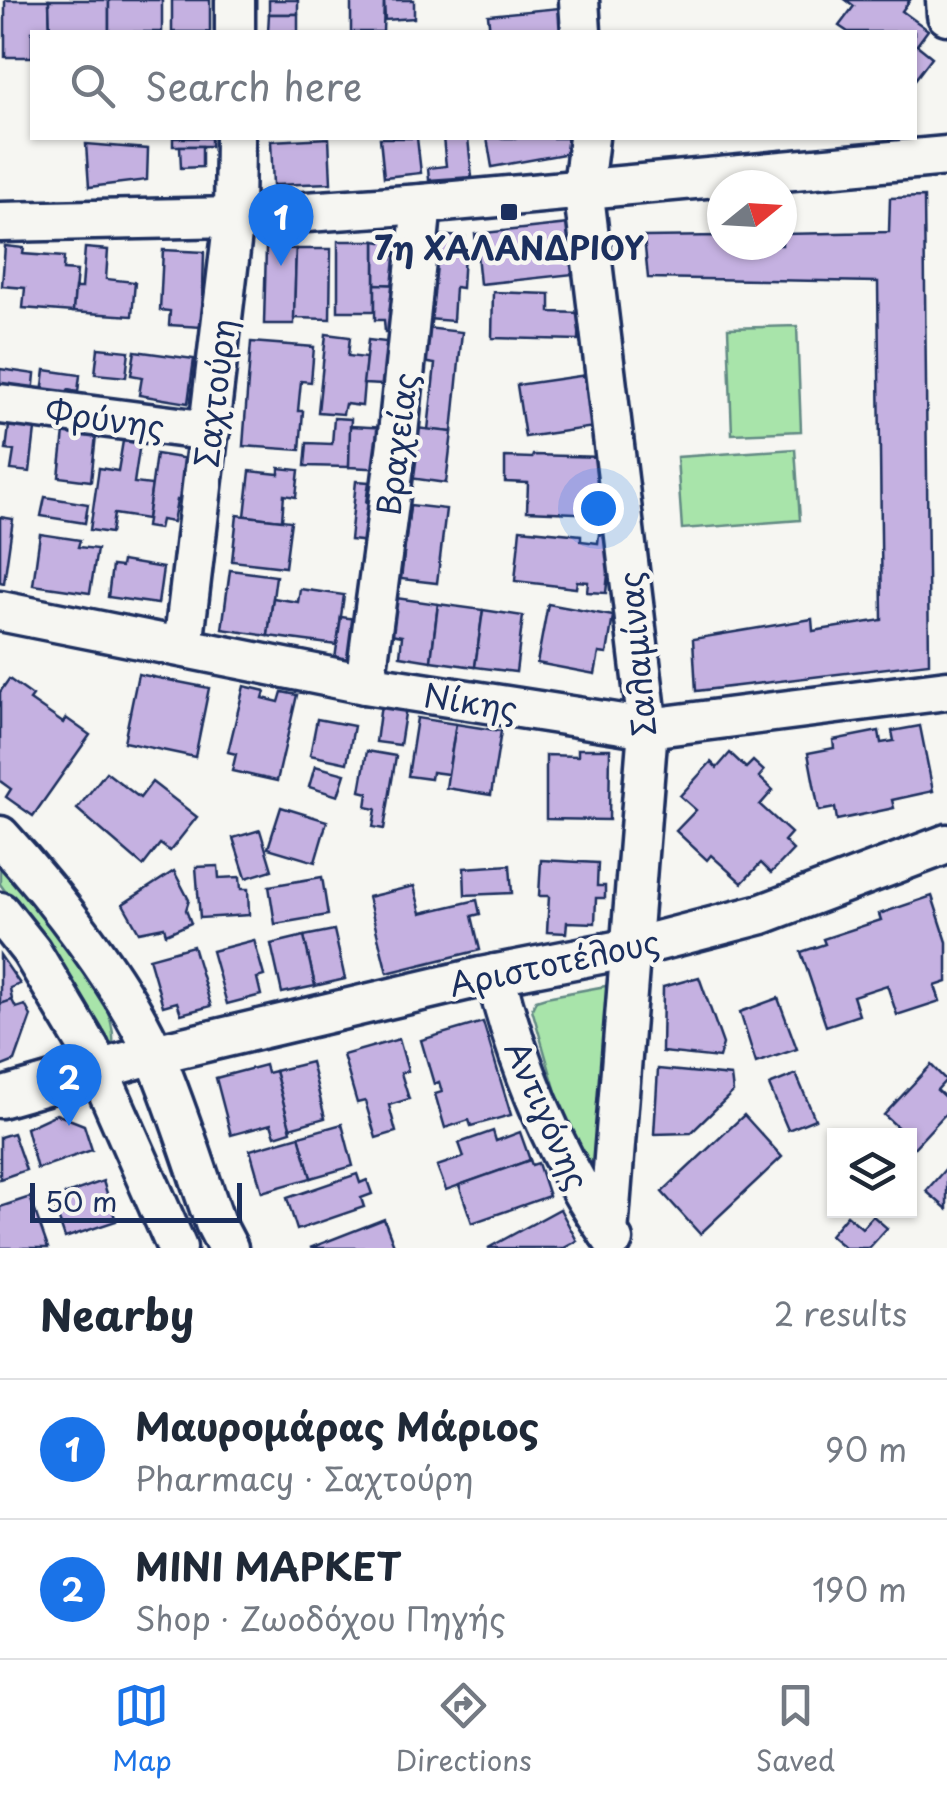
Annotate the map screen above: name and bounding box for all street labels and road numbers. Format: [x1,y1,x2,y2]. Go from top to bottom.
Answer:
street label: Σαχτούρη [181,316,247,470]
street label: Βραχείας [363,370,429,518]
street label: Φρύνης [42,386,168,450]
street label: Σαλαμίνας [605,570,667,738]
street label: Νίκης [421,670,521,732]
street label: Αριστοτέλους [445,916,663,1008]
street label: Αντιγόνης [494,1033,602,1197]

